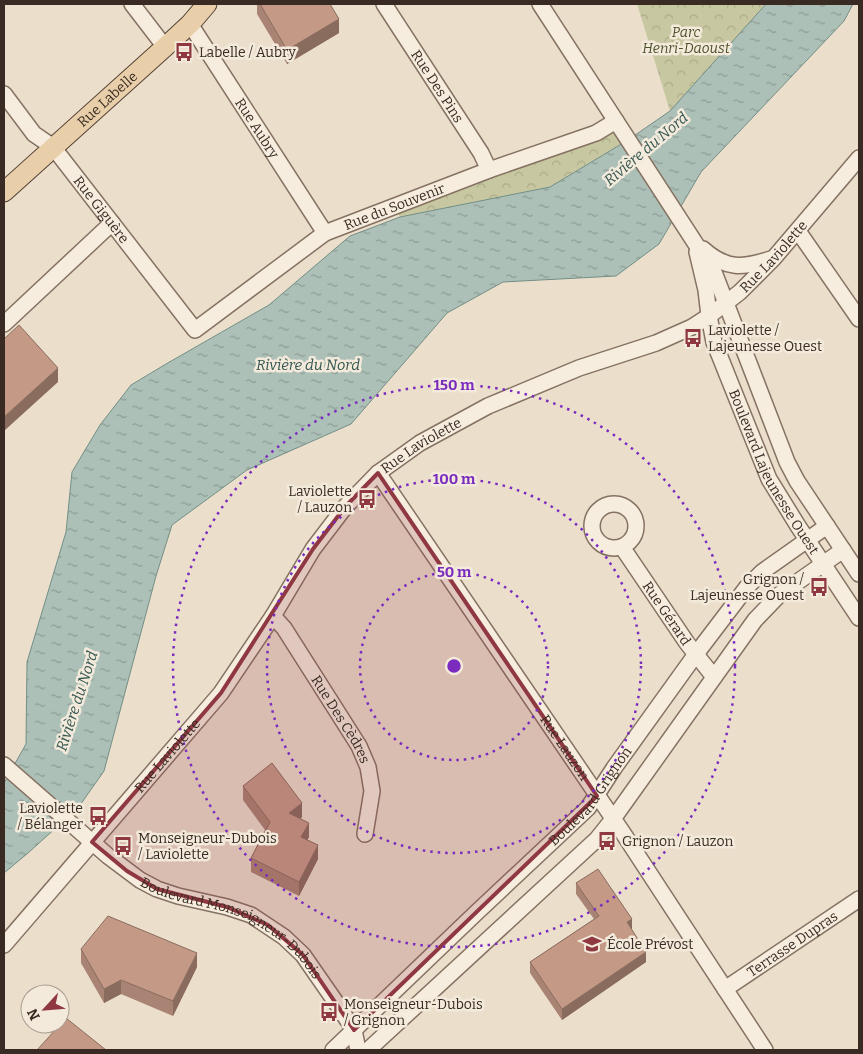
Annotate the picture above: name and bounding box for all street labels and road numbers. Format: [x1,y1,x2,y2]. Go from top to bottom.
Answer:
street label: Rue Des Pins [407,47,467,126]
street label: Rue Labelle [74,68,141,131]
street label: Rue Aubry [231,95,283,162]
street label: Rue Giguère [70,173,132,247]
street label: Rue du Souvenir [341,180,447,234]
street label: Rue Laviolette [736,217,811,296]
street label: Boulevard Lajeunesse Ouest [725,387,822,558]
street label: Rue Laviolette [378,414,464,477]
street label: Rue Gérard [639,578,694,649]
street label: Rue Des Cèdres [307,672,373,766]
street label: Rue Lauzon [536,712,593,784]
street label: Rue Laviolette [131,716,204,796]
street label: Boulevard Grignon [545,744,635,849]
street label: Boulevard Monseigneur-Dubois [137,874,325,982]
street label: Terrasse Dupras [744,908,841,981]

